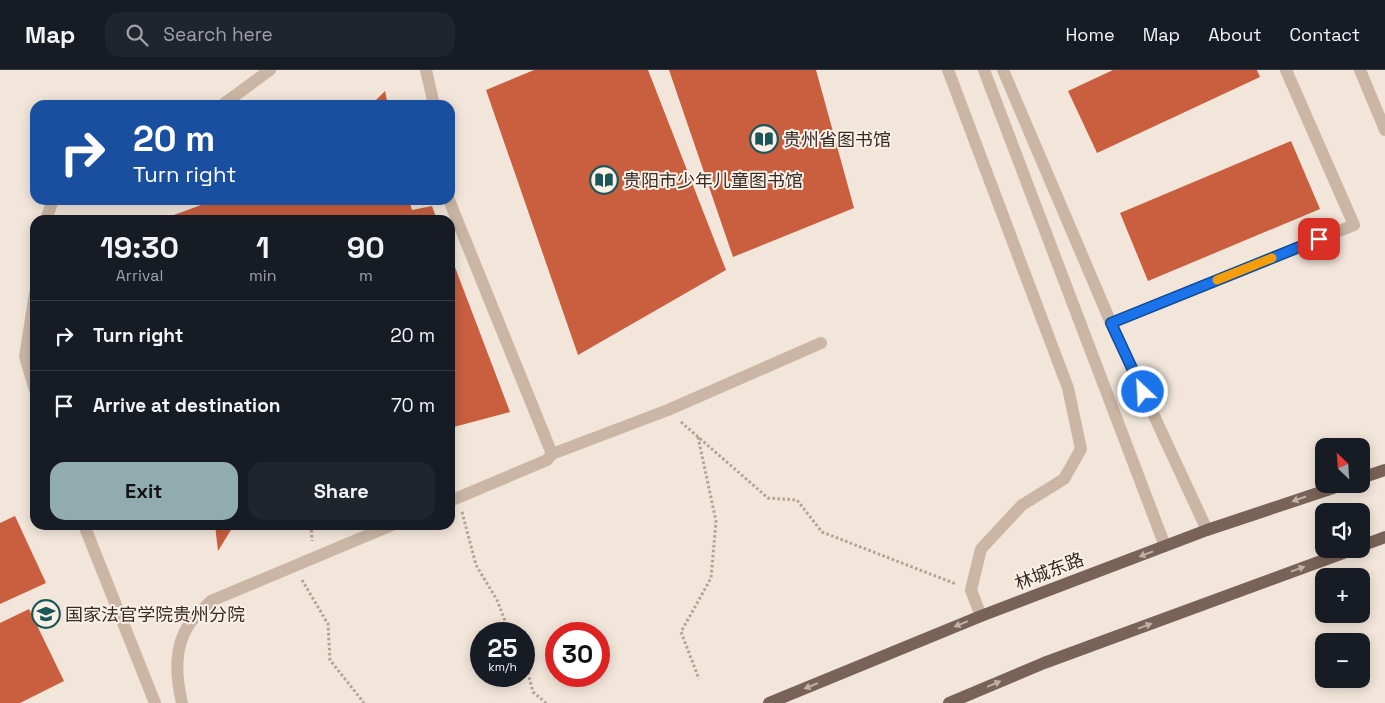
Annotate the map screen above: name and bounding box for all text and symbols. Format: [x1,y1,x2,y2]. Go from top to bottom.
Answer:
search box [105,12,455,57]
text: Map [25,19,75,50]
icon: search [123,21,151,49]
text: Search here [163,22,273,47]
text: Home [1066,23,1115,46]
text: Map [1143,23,1180,46]
text: About [1208,23,1262,46]
text: Contact [1290,23,1360,46]
text: 20 m [133,117,215,161]
icon: right [50,120,115,185]
library icon: 贵州省图书馆 [749,124,779,154]
place label: 贵州省图书馆 [783,128,891,151]
text: Turn right [133,160,236,188]
library icon: 贵阳市少年儿童图书馆 [589,165,619,195]
place label: 贵阳市少年儿童图书馆 [623,169,803,192]
pin [1298,218,1340,260]
icon: arrive [1305,225,1333,253]
text: 19:30 [100,228,179,267]
text: 1 [256,228,270,267]
text: 90 [347,228,385,267]
text: Arrival [116,265,163,286]
text: min [249,265,277,286]
text: m [359,265,373,286]
icon: right [50,322,78,350]
text: Turn right [93,323,183,348]
text: 20 m [390,323,435,348]
position arrow [1116,365,1168,417]
icon: arrive [50,392,78,420]
text: Arrive at destination [93,393,281,418]
text: 70 m [391,393,435,418]
north arrow [1315,438,1370,492]
map controls [1315,438,1370,688]
button: Exit [50,462,238,520]
button: Share [248,462,435,520]
one-way arrow [1291,496,1306,504]
button: sound [1315,503,1370,558]
street label: 林城东路 [1011,547,1087,595]
one-way arrow [1138,551,1153,558]
one-way arrow [1291,565,1306,573]
button: + [1315,568,1370,623]
school or university icon: 国家法官学院贵州分院 [31,599,61,629]
place label: 国家法官学院贵州分院 [65,603,245,626]
one-way arrow [954,620,968,628]
speed limit sign: 30 [545,622,610,687]
one-way arrow [1138,622,1153,630]
text: 25 [488,632,517,664]
button: − [1315,633,1370,688]
text: km/h [488,659,517,675]
one-way arrow [987,680,1002,688]
one-way arrow [804,682,818,690]

